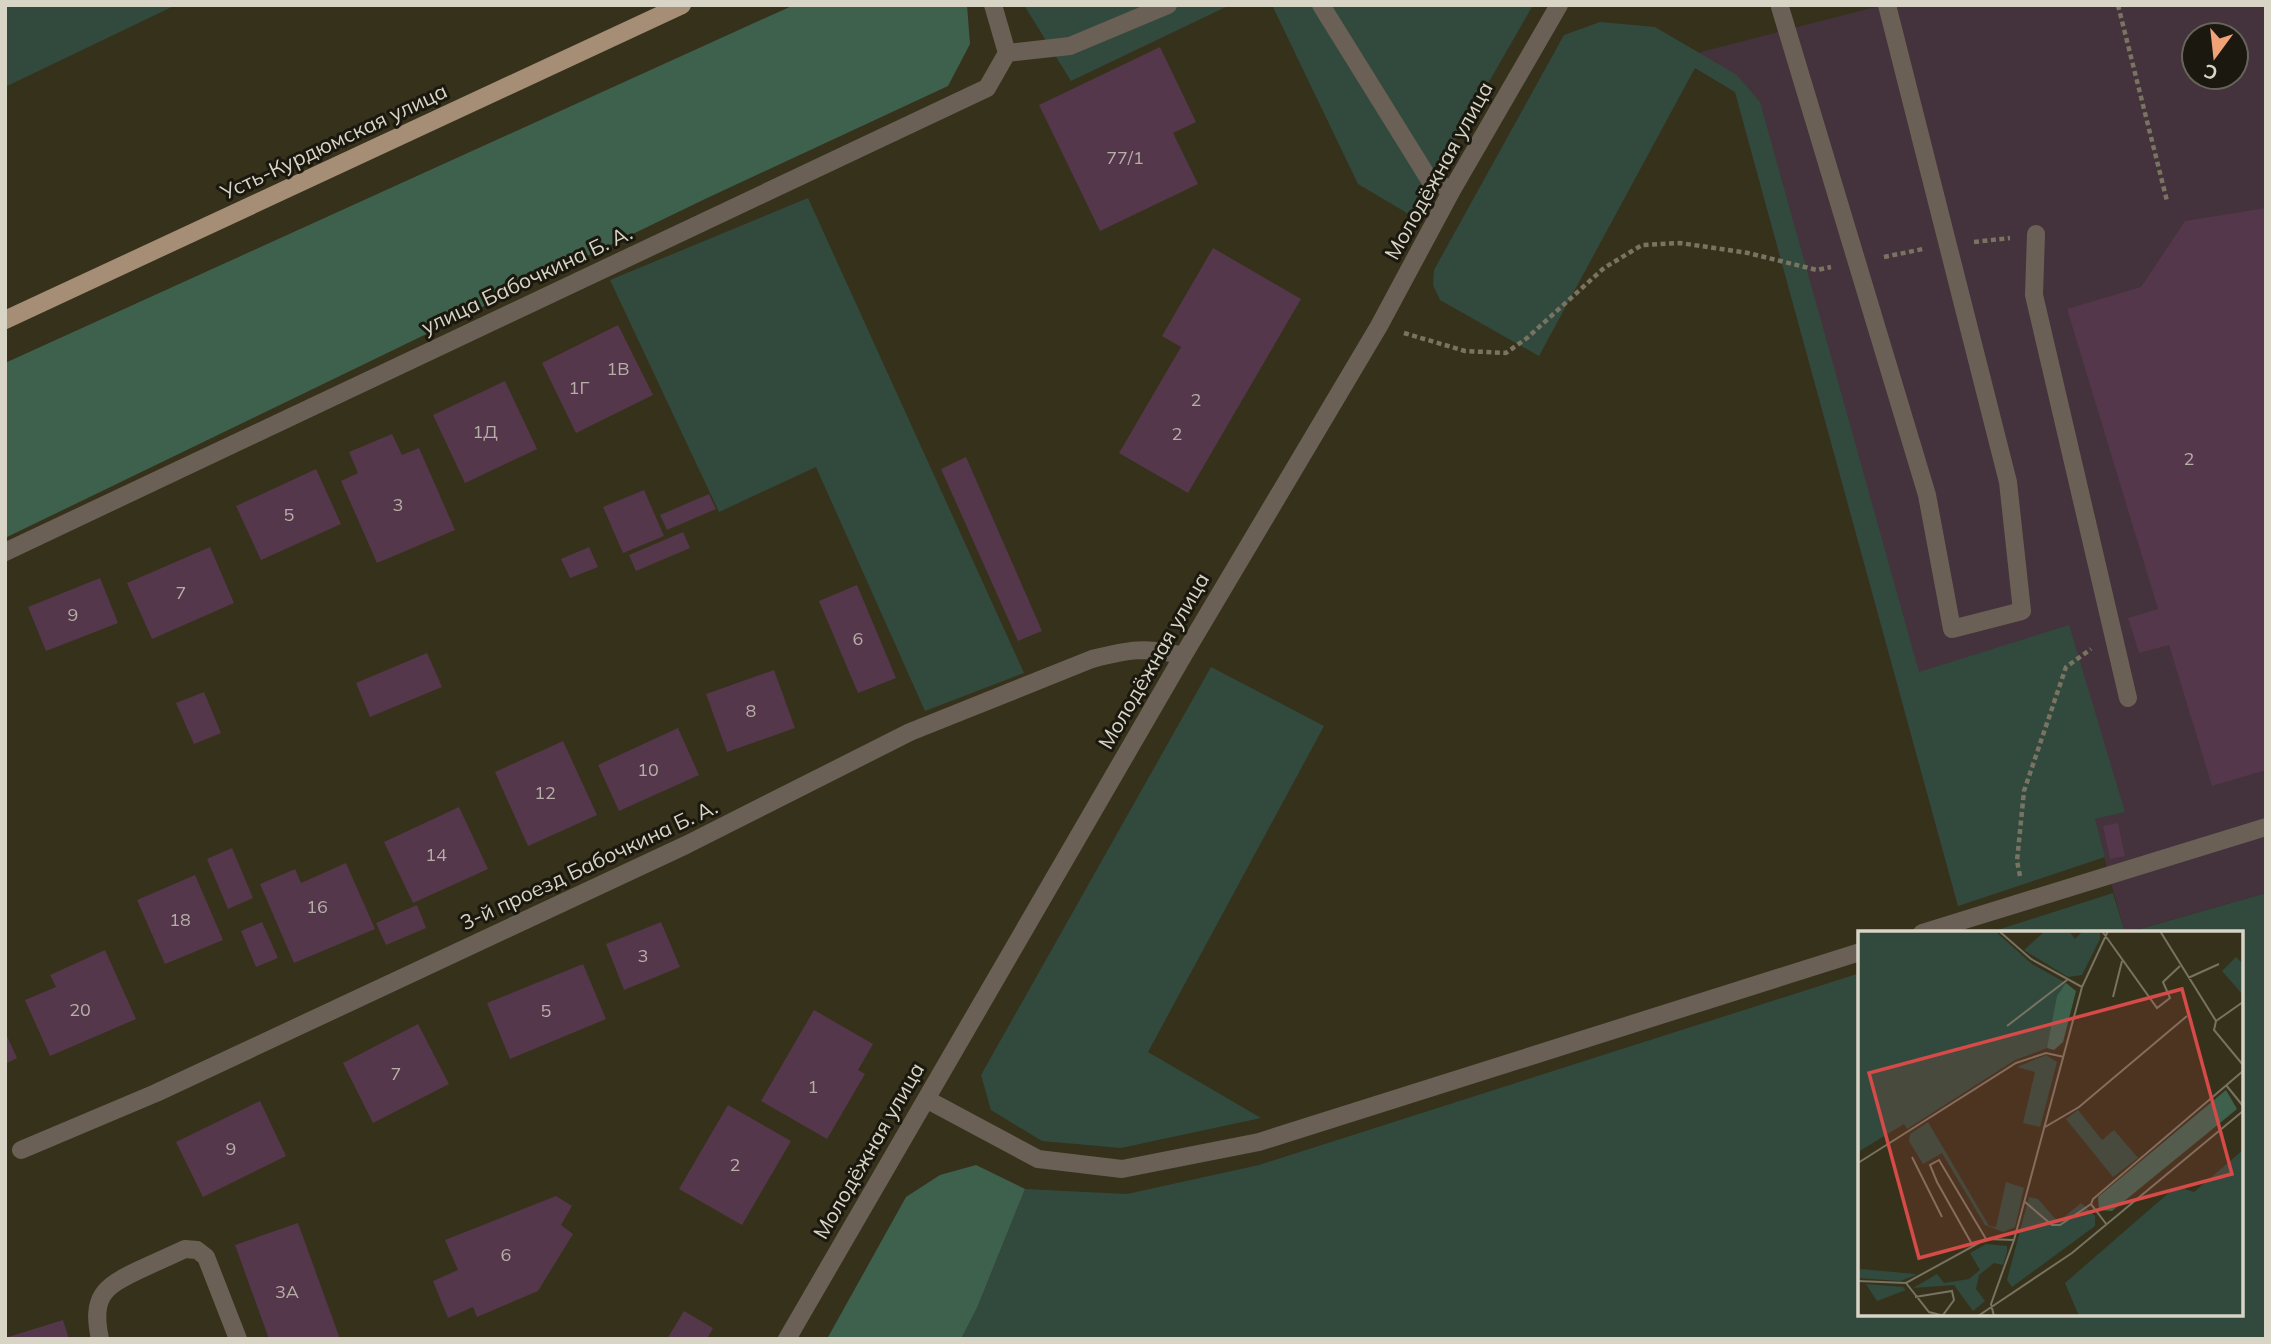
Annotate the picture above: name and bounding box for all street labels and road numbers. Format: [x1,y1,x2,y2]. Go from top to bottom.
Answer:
street label: Усть-Курдюмская улица [215,77,451,206]
street label: Молодёжная улица [1378,77,1498,264]
street label: улица Бабочкина Б. А. [417,219,636,339]
street label: Молодёжная улица [1092,568,1214,753]
street label: 3-й проезд Бабочкина Б. А. [456,793,721,935]
street label: Молодёжная улица [807,1058,929,1243]

